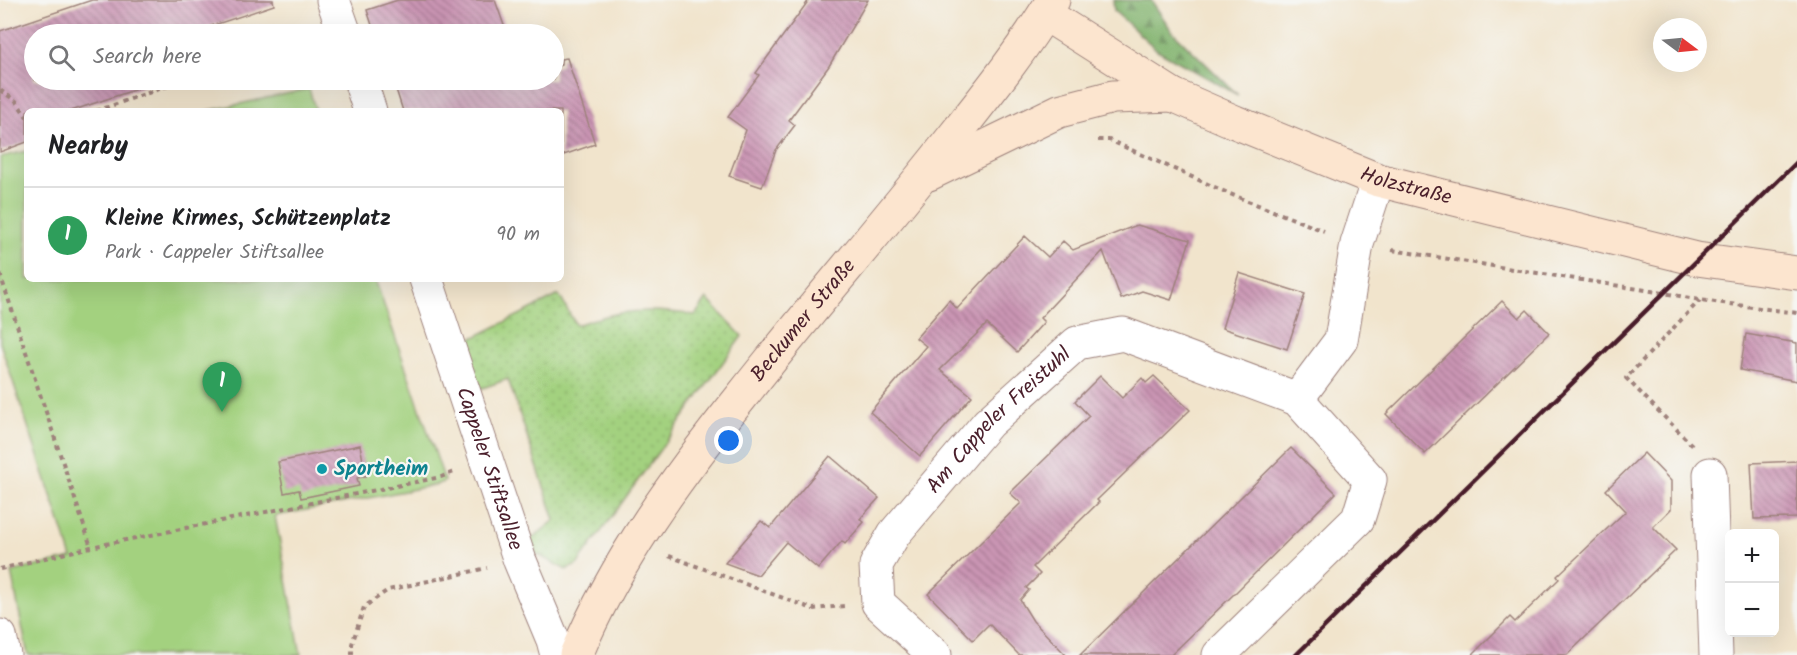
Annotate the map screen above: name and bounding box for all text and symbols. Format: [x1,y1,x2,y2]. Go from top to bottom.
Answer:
north arrow [1653,18,1707,72]
search box [24,24,564,90]
text: Search here [93,40,201,75]
icon: search [45,41,78,74]
text: Nearby [48,126,128,168]
street label: Holzstraße [1355,158,1456,214]
text: Kleine Kirmes, Schützenplatz [105,202,391,237]
text: 1 [64,219,71,251]
text: 90 m [496,219,540,251]
text: Park · Cappeler Stiftsallee [105,237,324,269]
street label: Beckumer Straße [742,251,864,389]
street label: Am Cappeler Freistuhl [918,339,1079,501]
pin: 1 [202,362,242,412]
street label: Cappeler Stiftsallee [447,383,532,555]
your location [714,426,743,455]
place label: Sportheim [334,453,428,486]
marker: Sportheim [315,462,329,476]
map controls [1725,529,1779,637]
button: + [1725,529,1779,583]
button: − [1725,583,1779,637]

